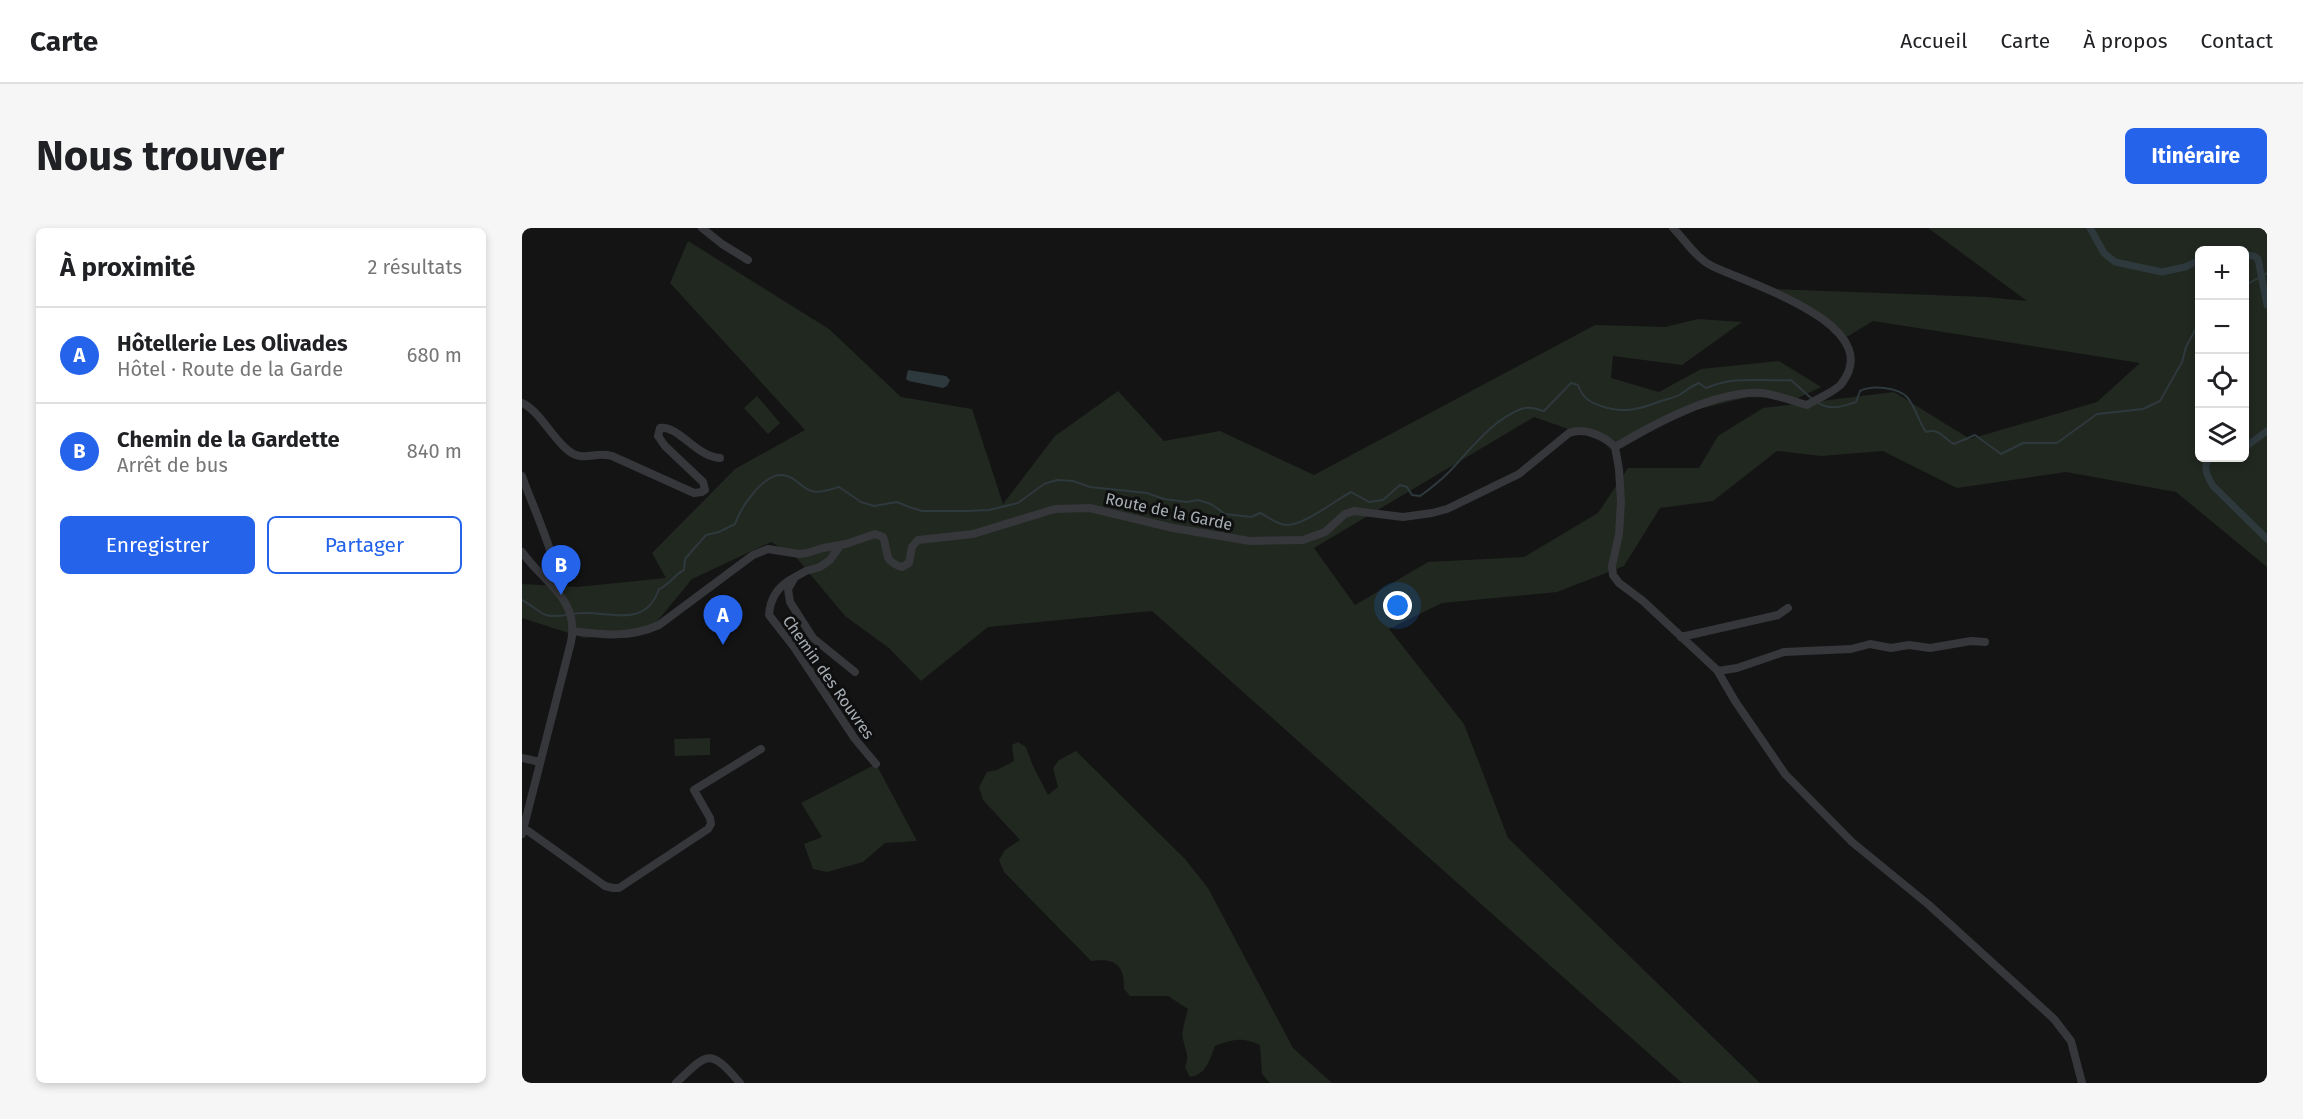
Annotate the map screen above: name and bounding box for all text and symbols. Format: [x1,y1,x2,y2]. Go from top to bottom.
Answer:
text: Carte [30,25,98,58]
text: Accueil [1900,28,1967,54]
text: Carte [2000,28,2050,54]
text: À propos [2083,28,2168,54]
text: Contact [2201,28,2273,54]
button: Itinéraire [2125,128,2267,184]
text: Nous trouver [36,131,284,181]
map controls [2195,246,2249,462]
button: + [2195,246,2249,300]
text: À proximité [60,252,195,283]
text: 2 résultats [367,255,462,279]
button: − [2195,300,2249,354]
text: Hôtellerie Les Olivades [117,330,348,357]
text: A [74,343,85,367]
text: 680 m [407,343,462,367]
button: locate [2195,354,2249,408]
text: Hôtel · Route de la Garde [117,357,343,381]
button: layers [2195,408,2249,462]
text: Chemin de la Gardette [117,426,340,453]
text: B [73,439,86,463]
text: 840 m [407,439,462,463]
text: Arrêt de bus [117,453,228,477]
street label: Route de la Garde [1104,489,1234,534]
button: Enregistrer [60,516,255,574]
button: Partager [267,516,462,574]
pin: B [542,546,580,595]
your location [1383,591,1412,620]
pin: A [704,596,742,645]
street label: Chemin des Rouvres [779,612,878,743]

